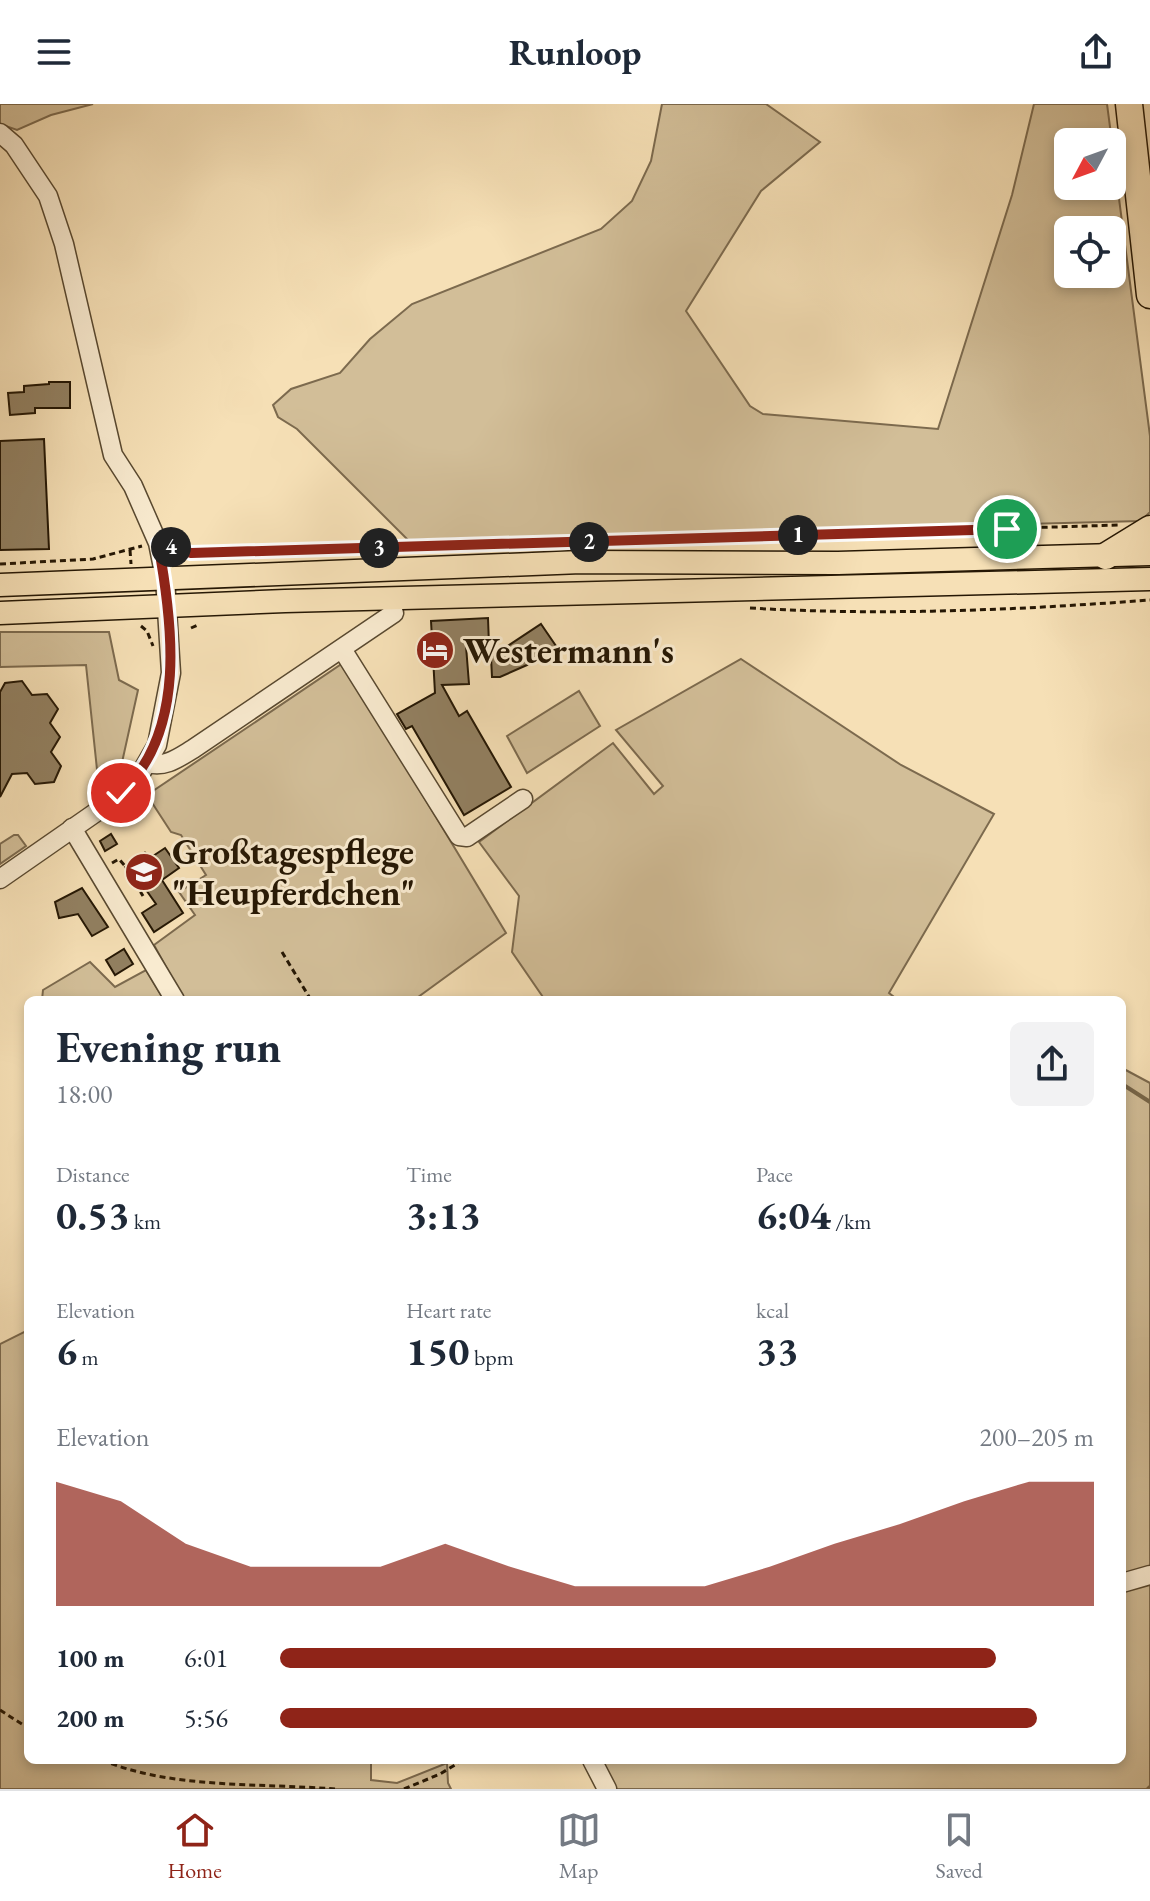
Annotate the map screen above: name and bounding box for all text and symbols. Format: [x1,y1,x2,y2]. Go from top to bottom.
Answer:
text: Runloop [509,29,641,76]
icon: menu [32,30,76,74]
icon: share [1074,30,1118,74]
north arrow [1054,128,1126,200]
map controls [1054,128,1126,288]
button: locate [1054,216,1126,288]
pin [973,495,1041,563]
icon: arrive [985,507,1029,551]
pin: 1 [778,515,818,555]
text: 1 [792,520,804,549]
pin: 2 [569,522,609,562]
pin: 4 [151,527,191,567]
text: 2 [583,527,595,556]
pin: 3 [359,528,399,568]
text: 4 [165,532,177,561]
text: 3 [373,533,385,562]
place label: Westermann's [463,627,674,674]
hotel icon: Westermann's [414,629,456,671]
pin [87,759,155,827]
icon: check [99,771,143,815]
place label: Großtagespflege "Heupferdchen" [172,828,415,916]
school or university icon: Großtagespflege "Heupferdchen" [123,851,165,893]
text: Evening run [56,1018,281,1075]
button: share [1010,1022,1094,1106]
text: 18:00 [56,1077,112,1111]
text: Distance [56,1160,129,1189]
text: Time [406,1160,452,1189]
text: Pace [756,1160,793,1189]
text: 0.53 [56,1189,129,1241]
text: 3:13 [406,1189,481,1241]
text: 6:04 [756,1189,831,1241]
text: km [129,1207,161,1236]
text: /km [831,1207,871,1236]
text: Elevation [56,1296,135,1325]
text: Heart rate [406,1296,491,1325]
text: kcal [756,1296,789,1325]
text: 6 [56,1325,77,1377]
text: 150 [406,1325,469,1377]
text: 33 [756,1325,798,1377]
text: m [77,1343,99,1372]
text: bpm [469,1343,514,1372]
text: Elevation [56,1420,150,1454]
text: 200–205 m [979,1420,1094,1454]
text: 100 m [56,1641,124,1675]
text: 6:01 [184,1641,228,1675]
text: 200 m [56,1701,124,1735]
text: 5:56 [184,1701,228,1735]
tab: Home [167,1808,222,1885]
tab: Map [557,1808,601,1885]
tab: Saved [935,1808,983,1885]

